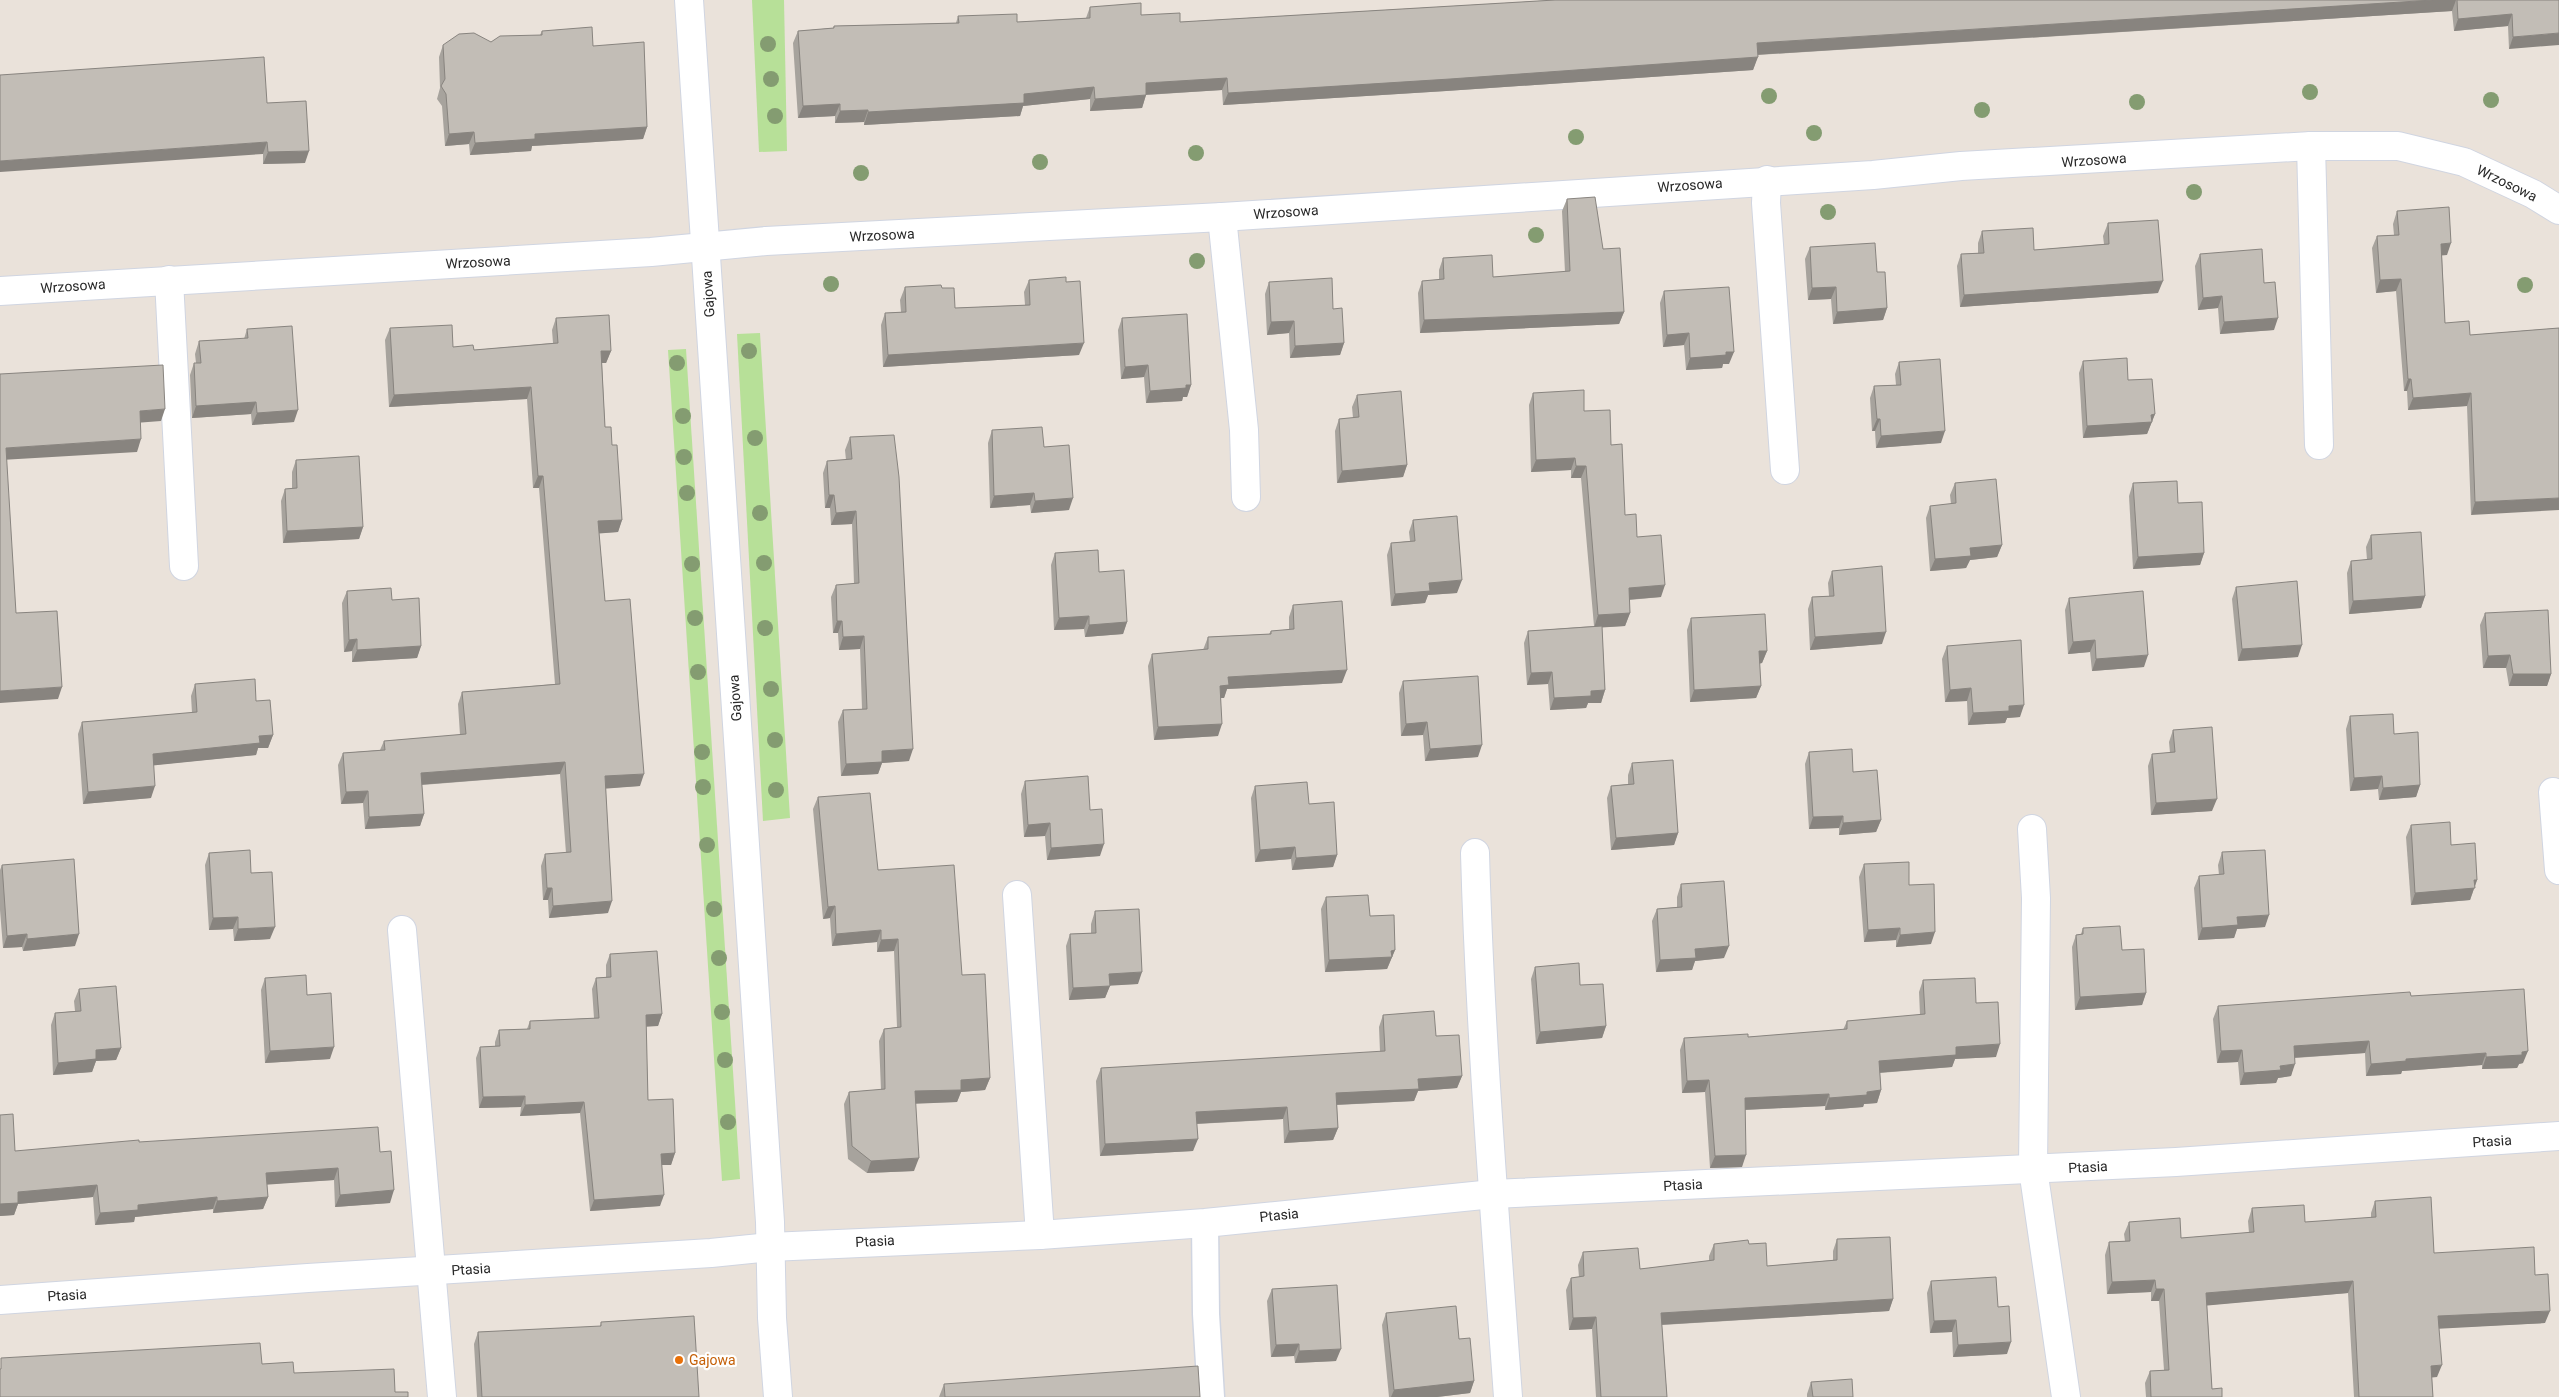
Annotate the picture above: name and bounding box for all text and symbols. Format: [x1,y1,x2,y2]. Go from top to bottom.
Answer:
street label: Wrzosowa [2061,150,2127,170]
street label: Wrzosowa [2474,162,2540,204]
street label: Wrzosowa [1657,175,1723,195]
street label: Wrzosowa [1253,202,1319,222]
street label: Wrzosowa [849,225,915,245]
street label: Wrzosowa [445,252,511,272]
street label: Gajowa [698,270,718,318]
street label: Wrzosowa [40,276,106,296]
street label: Gajowa [725,674,745,722]
street label: Ptasia [2472,1132,2512,1150]
street label: Ptasia [2068,1158,2108,1176]
street label: Ptasia [1663,1176,1703,1194]
street label: Ptasia [1259,1205,1299,1225]
street label: Ptasia [855,1232,895,1250]
street label: Ptasia [451,1260,491,1278]
street label: Ptasia [47,1286,87,1304]
place label: Gajowa [689,1352,736,1368]
marker: Gajowa [673,1354,685,1366]

